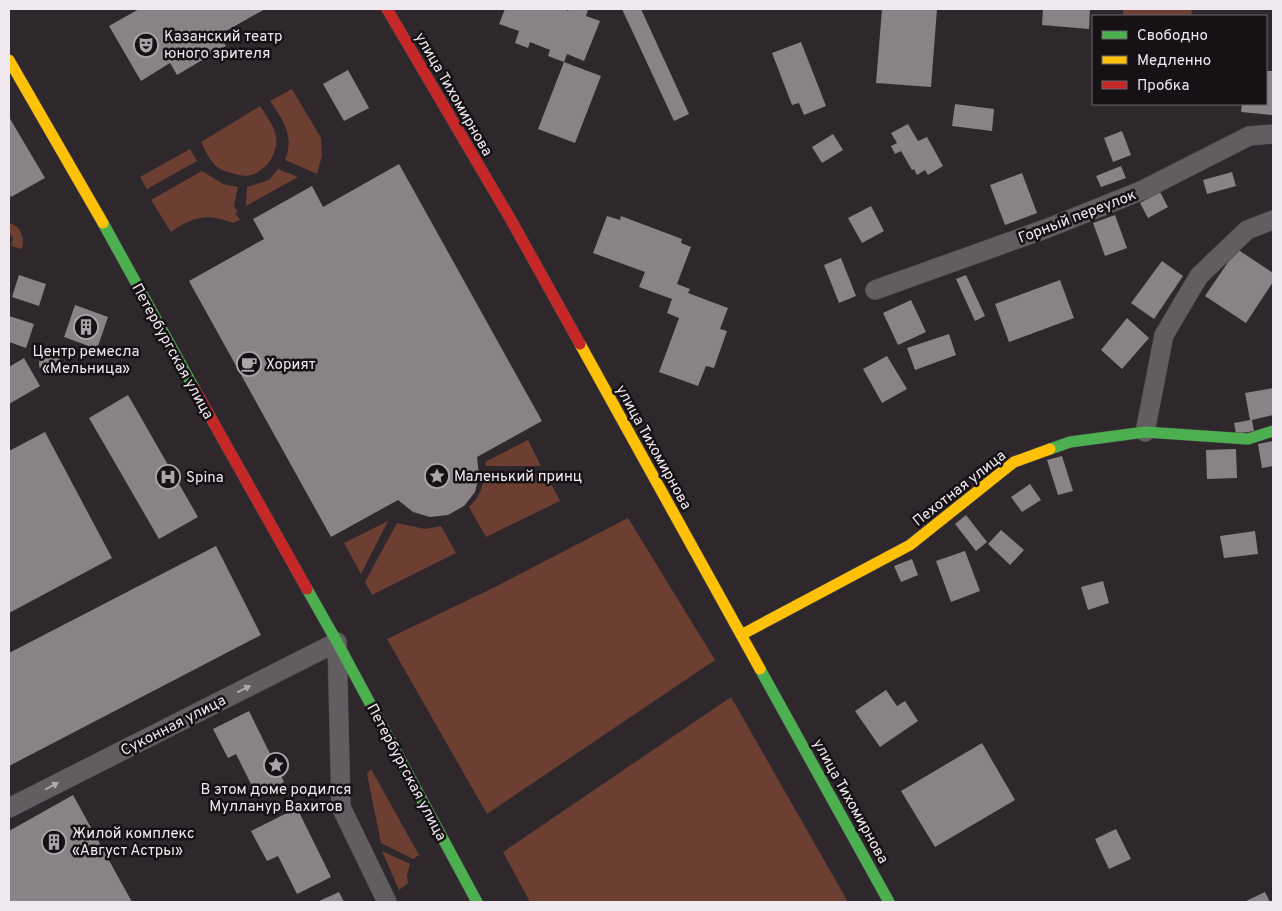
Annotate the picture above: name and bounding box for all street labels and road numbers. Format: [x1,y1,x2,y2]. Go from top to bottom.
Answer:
street label: улица Тихомирнова [410,29,496,160]
street label: Горный переулок [1016,186,1139,249]
street label: Петербургская улица [126,280,217,423]
street label: улица Тихомирнова [610,382,695,513]
street label: Пехотная улица [909,447,1010,532]
street label: Суконная улица [118,692,229,761]
street label: Петербургская улица [361,701,450,845]
street label: улица Тихомирнова [807,736,892,867]

